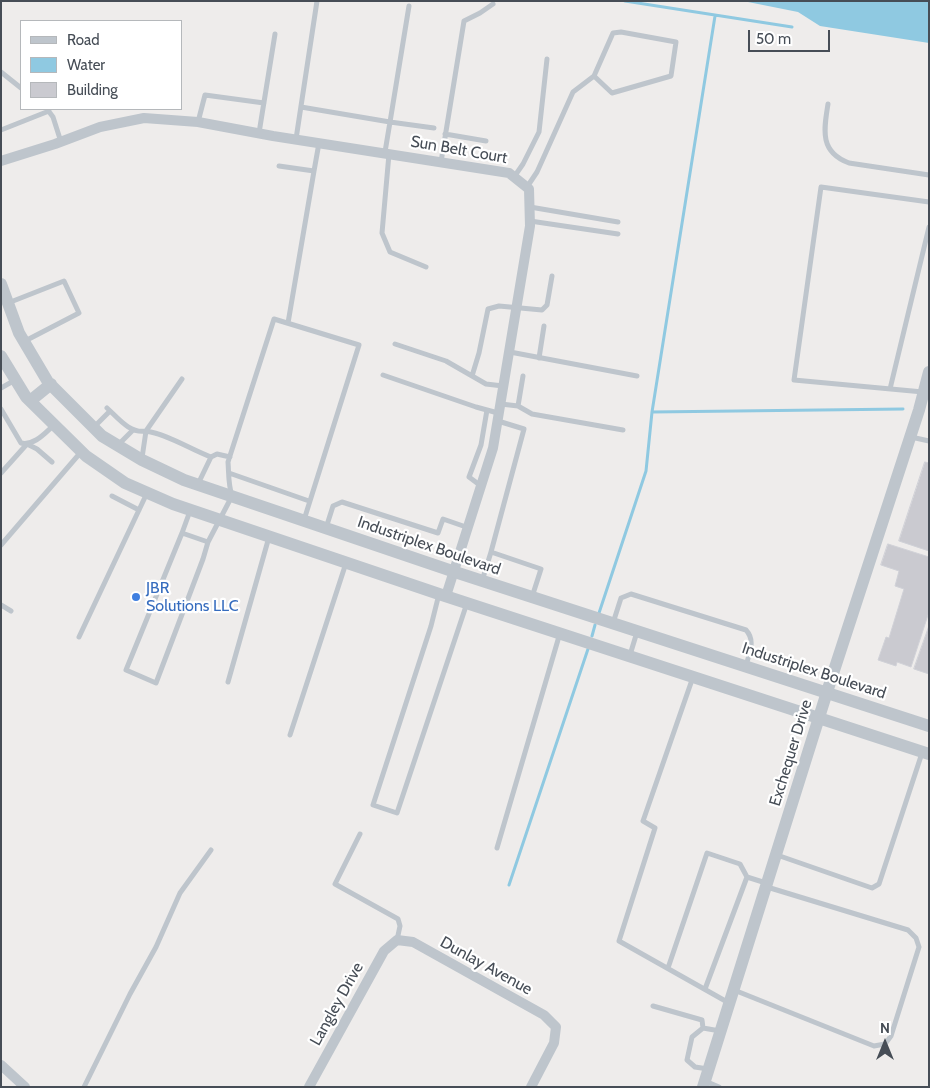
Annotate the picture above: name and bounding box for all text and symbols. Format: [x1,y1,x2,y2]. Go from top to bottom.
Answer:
legend [20,20,182,110]
scale bar [750,20,832,52]
text: 50 m [756,30,791,48]
text: Road [67,31,100,49]
text: Water [67,56,105,74]
text: Building [67,81,118,99]
street label: Sun Belt Court [409,132,509,168]
street label: Industriplex Boulevard [355,512,503,580]
place label: JBR Solutions LLC [146,578,239,616]
marker: JBR Solutions LLC [130,591,142,603]
street label: Industriplex Boulevard [740,639,888,703]
street label: Exchequer Drive [766,697,816,809]
street label: Dunlay Avenue [437,933,535,999]
street label: Langley Drive [306,959,368,1049]
north arrow [860,1018,910,1068]
text: N [880,1019,890,1037]

